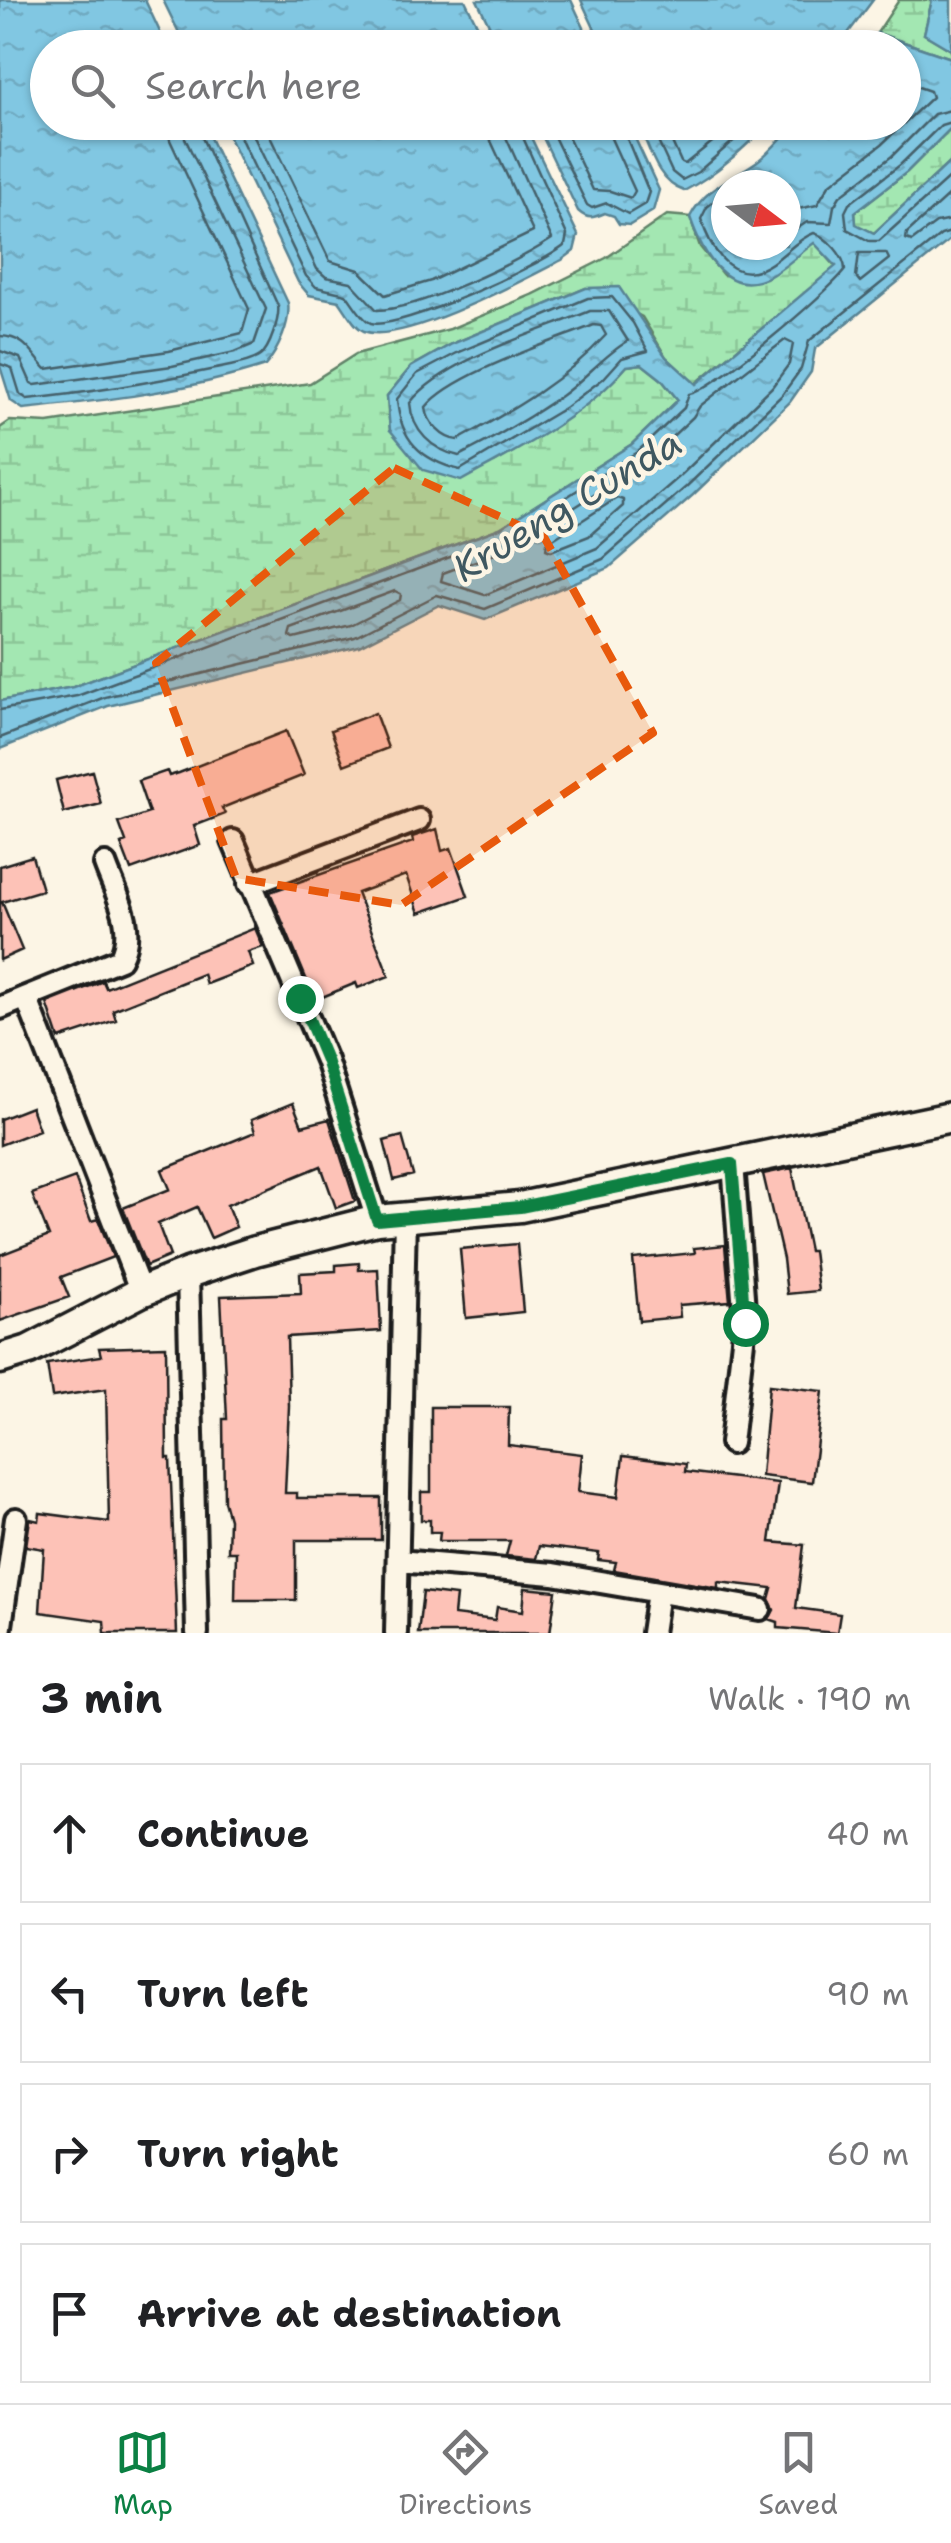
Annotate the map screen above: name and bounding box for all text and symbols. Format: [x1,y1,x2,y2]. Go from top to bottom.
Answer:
search box [30,30,921,140]
icon: search [65,58,120,113]
text: Search here [145,60,362,111]
north arrow [711,170,801,260]
water label: Krueng Cunda [443,417,691,593]
route end [278,976,324,1022]
route start [723,1301,769,1347]
text: 3 min [40,1670,162,1726]
text: Walk · 190 m [708,1677,911,1720]
icon: ahead [42,1806,97,1861]
text: Continue [137,1808,309,1859]
text: 40 m [826,1812,909,1855]
icon: left [42,1966,97,2021]
text: Turn left [137,1968,309,2019]
text: 90 m [826,1972,909,2015]
icon: right [42,2126,97,2181]
text: Turn right [137,2128,339,2179]
text: 60 m [827,2132,909,2175]
icon: arrive [42,2286,97,2341]
text: Arrive at destination [137,2288,561,2339]
tab: Map [113,2425,173,2523]
tab: Directions [399,2425,532,2523]
tab: Saved [758,2425,838,2523]

